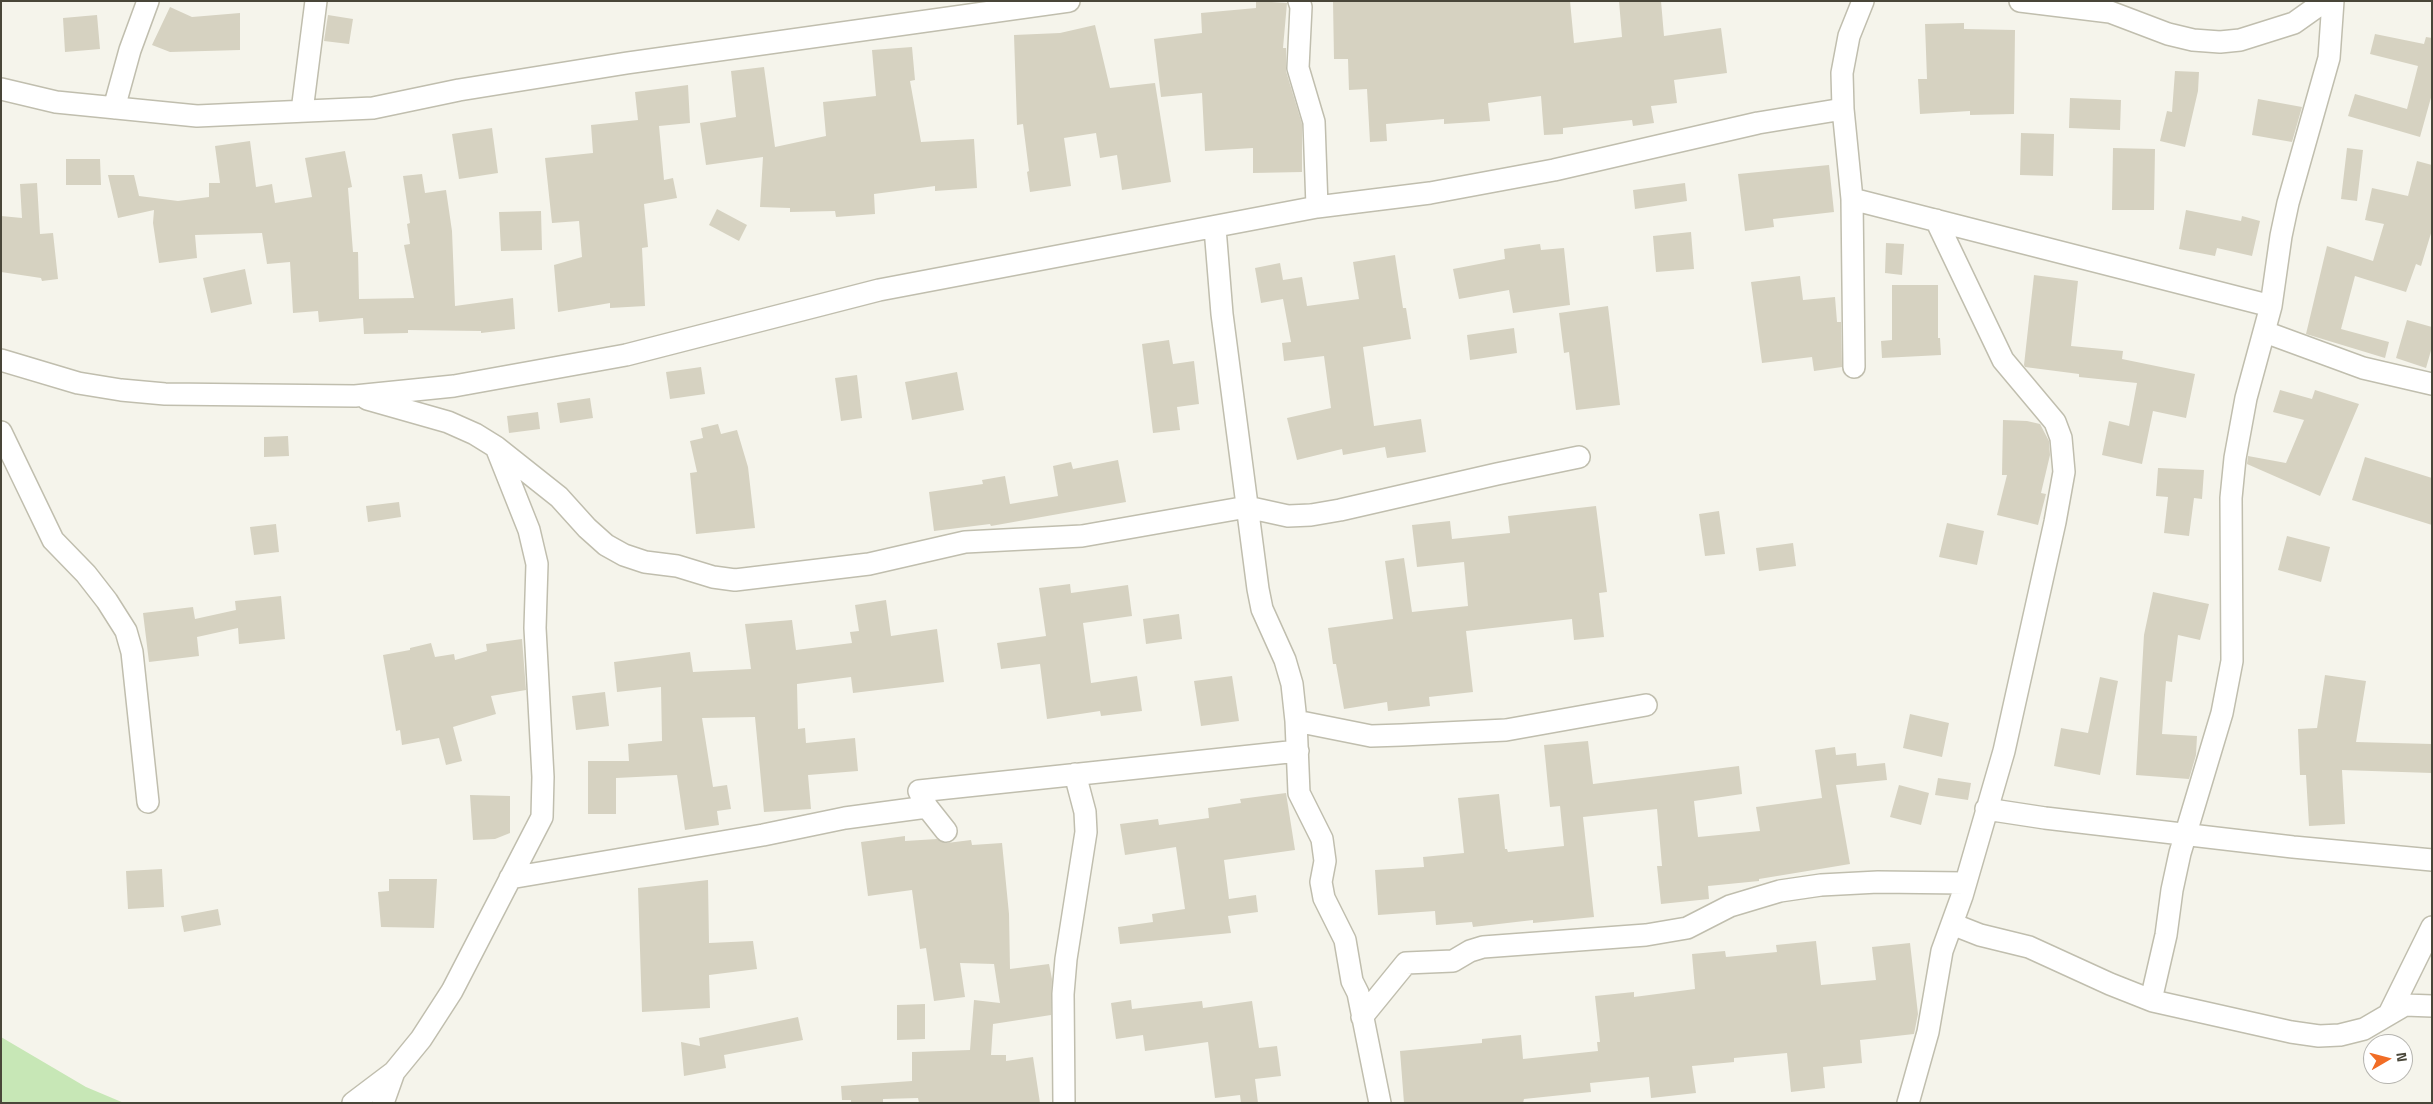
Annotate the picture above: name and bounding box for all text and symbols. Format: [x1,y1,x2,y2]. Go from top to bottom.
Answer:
north arrow [2363,1034,2413,1084]
text: N [2391,1051,2413,1063]

